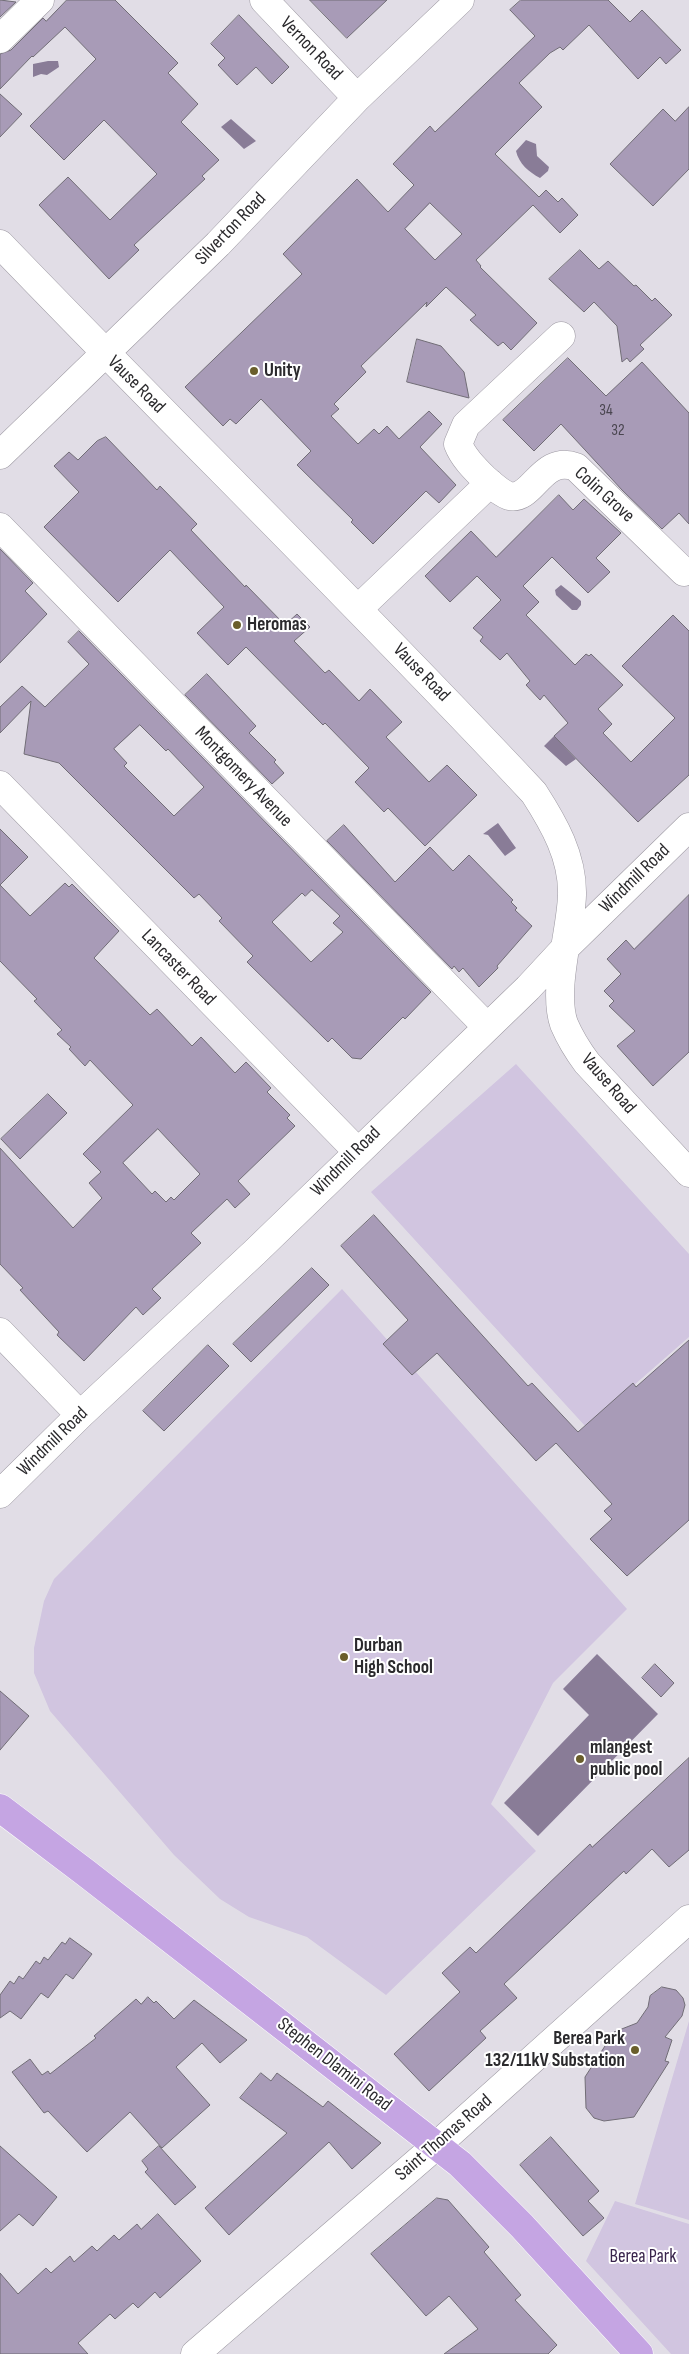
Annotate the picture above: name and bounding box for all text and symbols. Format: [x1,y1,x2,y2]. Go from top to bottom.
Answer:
street label: Vernon Road [275,12,347,86]
street label: Silverton Road [191,188,271,270]
street label: Vause Road [102,351,170,419]
place label: Unity [264,360,301,382]
marker: Unity [248,365,260,377]
house number: 34 [599,401,613,421]
house number: 32 [611,421,625,441]
street label: Colin Grove [569,462,639,528]
place label: Heromas [247,614,307,636]
marker: Heromas [231,619,243,631]
street label: Vause Road [388,639,454,707]
street label: Montgomery Avenue [189,722,297,832]
street label: Windmill Road [595,840,675,918]
street label: Lancaster Road [136,925,220,1011]
street label: Vause Road [576,1049,640,1119]
street label: Windmill Road [306,1122,386,1202]
street label: Windmill Road [13,1403,93,1481]
place label: Durban High School [354,1635,433,1679]
marker: Durban High School [338,1651,350,1663]
place label: mlangest public pool [590,1737,662,1781]
marker: mlangest public pool [574,1753,586,1765]
street label: Stephen Dlamini Road [272,2013,396,2117]
place label: Berea Park 132/11kV Substation [485,2028,625,2072]
marker: Berea Park 132/11kV Substation [629,2044,641,2056]
street label: Saint Thomas Road [391,2090,497,2186]
park label: Berea Park [609,2246,677,2268]

